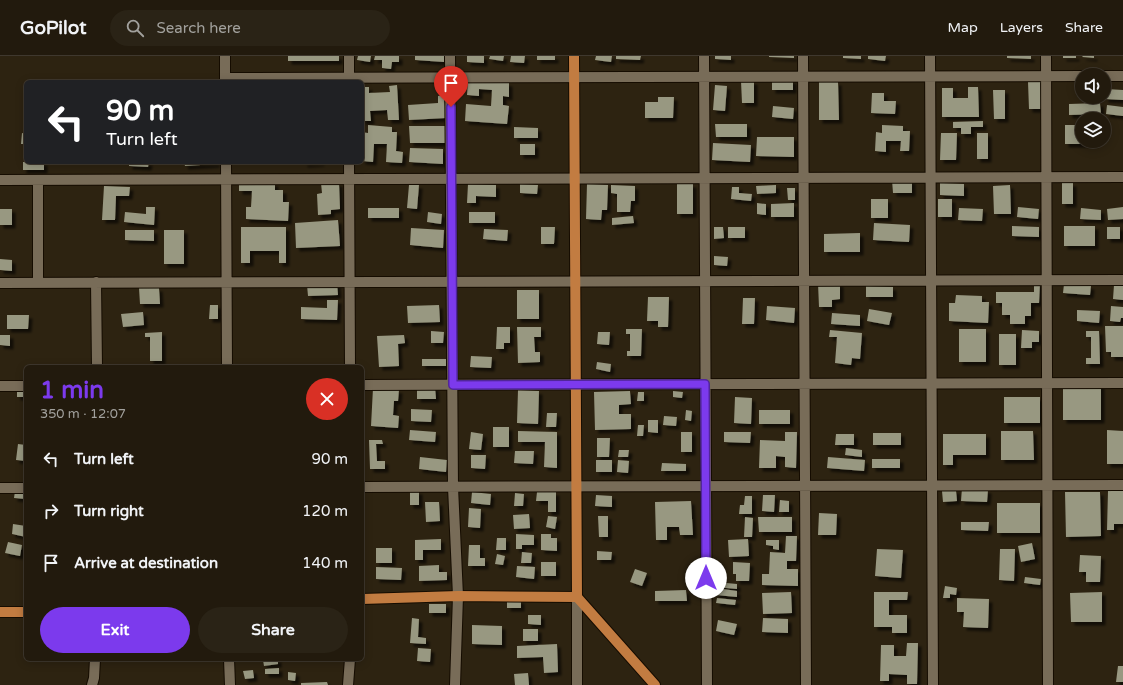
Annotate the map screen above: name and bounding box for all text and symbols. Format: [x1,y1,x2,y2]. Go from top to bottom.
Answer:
search box [110,10,390,46]
text: GoPilot [20,17,86,39]
icon: search [124,17,146,39]
text: Search here [156,19,241,37]
text: Map [948,19,978,36]
text: Layers [1000,19,1043,36]
text: Share [1065,19,1103,36]
pin [434,66,468,107]
map controls [1075,68,1111,148]
button: sound [1075,68,1111,104]
icon: arrive [440,72,462,94]
text: 90 m [106,94,174,128]
icon: left [40,96,92,148]
button: layers [1075,112,1111,148]
text: Turn left [106,128,178,150]
text: 1 min [40,376,104,405]
button: close [306,378,348,420]
text: 350 m · 12:07 [40,406,126,422]
icon: left [40,448,62,470]
text: Turn left [74,450,134,468]
text: 90 m [311,450,348,468]
icon: right [40,500,62,522]
text: Turn right [74,502,144,520]
text: 120 m [302,502,348,520]
icon: arrive [40,552,62,574]
text: Arrive at destination [74,554,218,572]
text: 140 m [302,554,348,572]
position arrow [685,557,727,599]
button: Exit [40,607,190,653]
button: Share [198,607,348,653]

